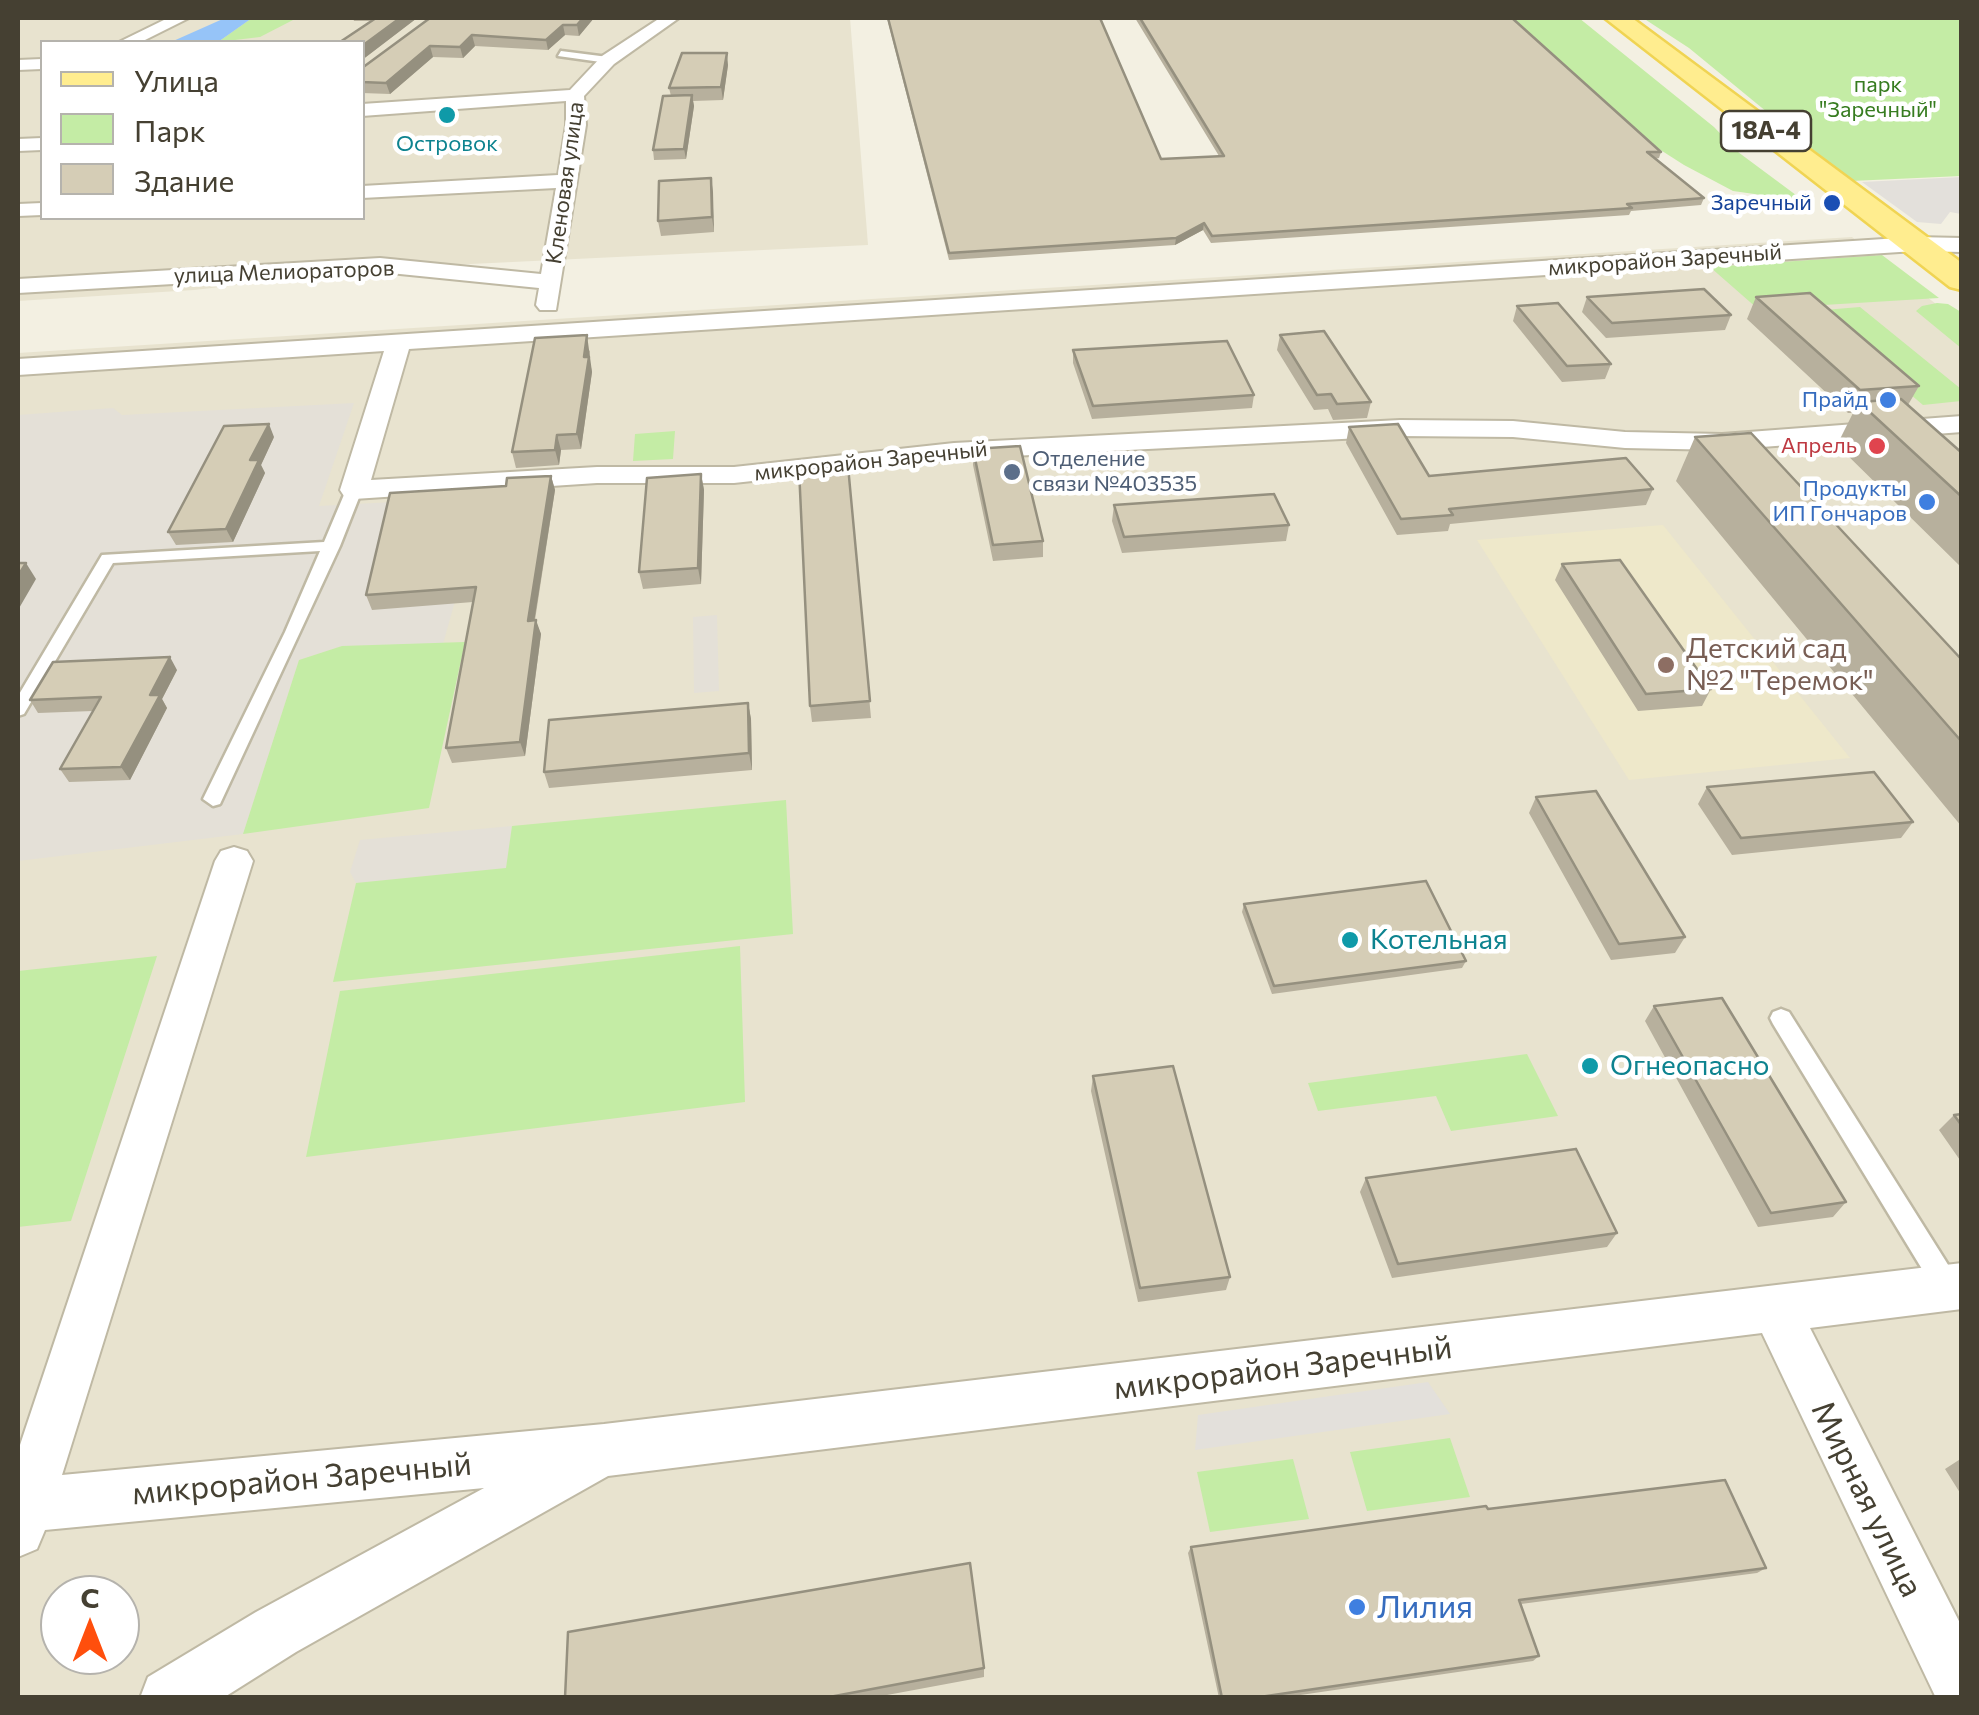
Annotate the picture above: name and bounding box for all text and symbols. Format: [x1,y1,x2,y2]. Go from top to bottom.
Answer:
legend [40,40,365,220]
text: Улица [134,61,219,98]
park label: парк "Заречный" [1819,72,1937,124]
street label: Кленовая улица [541,100,589,266]
marker: Островок [436,104,458,126]
text: Парк [134,111,206,148]
road number: 18А-4 [1721,111,1811,151]
place label: Островок [396,131,498,157]
text: Здание [134,161,234,198]
place label: Заречный [1711,190,1812,216]
marker: Заречный [1821,192,1843,214]
street label: микрорайон Заречный [1547,239,1783,281]
street label: улица Мелиораторов [173,255,395,289]
place label: Прайд [1802,387,1868,413]
marker: Прайд [1877,389,1899,411]
place label: Апрель [1781,433,1857,459]
marker: Апрель [1866,435,1888,457]
street label: микрорайон Заречный [753,436,989,486]
place label: Отделение связи №403535 [1032,446,1197,498]
marker: Отделение связи №403535 [1001,461,1023,483]
place label: Продукты ИП Гончаров [1773,476,1907,528]
marker: Продукты ИП Гончаров [1916,491,1938,513]
place label: Детский сад №2 "Теремок" [1686,632,1874,698]
marker: Детский сад №2 "Теремок" [1655,654,1677,676]
place label: Котельная [1370,923,1508,957]
marker: Котельная [1339,929,1361,951]
place label: Огнеопасно [1610,1049,1770,1083]
marker: Огнеопасно [1579,1055,1601,1077]
street label: микрорайон Заречный [1112,1328,1454,1408]
street label: Мирная улица [1803,1395,1931,1603]
street label: микрорайон Заречный [131,1445,473,1513]
north arrow [40,1575,140,1675]
text: С [80,1580,100,1614]
place label: Лилия [1377,1588,1473,1626]
marker: Лилия [1346,1596,1368,1618]

